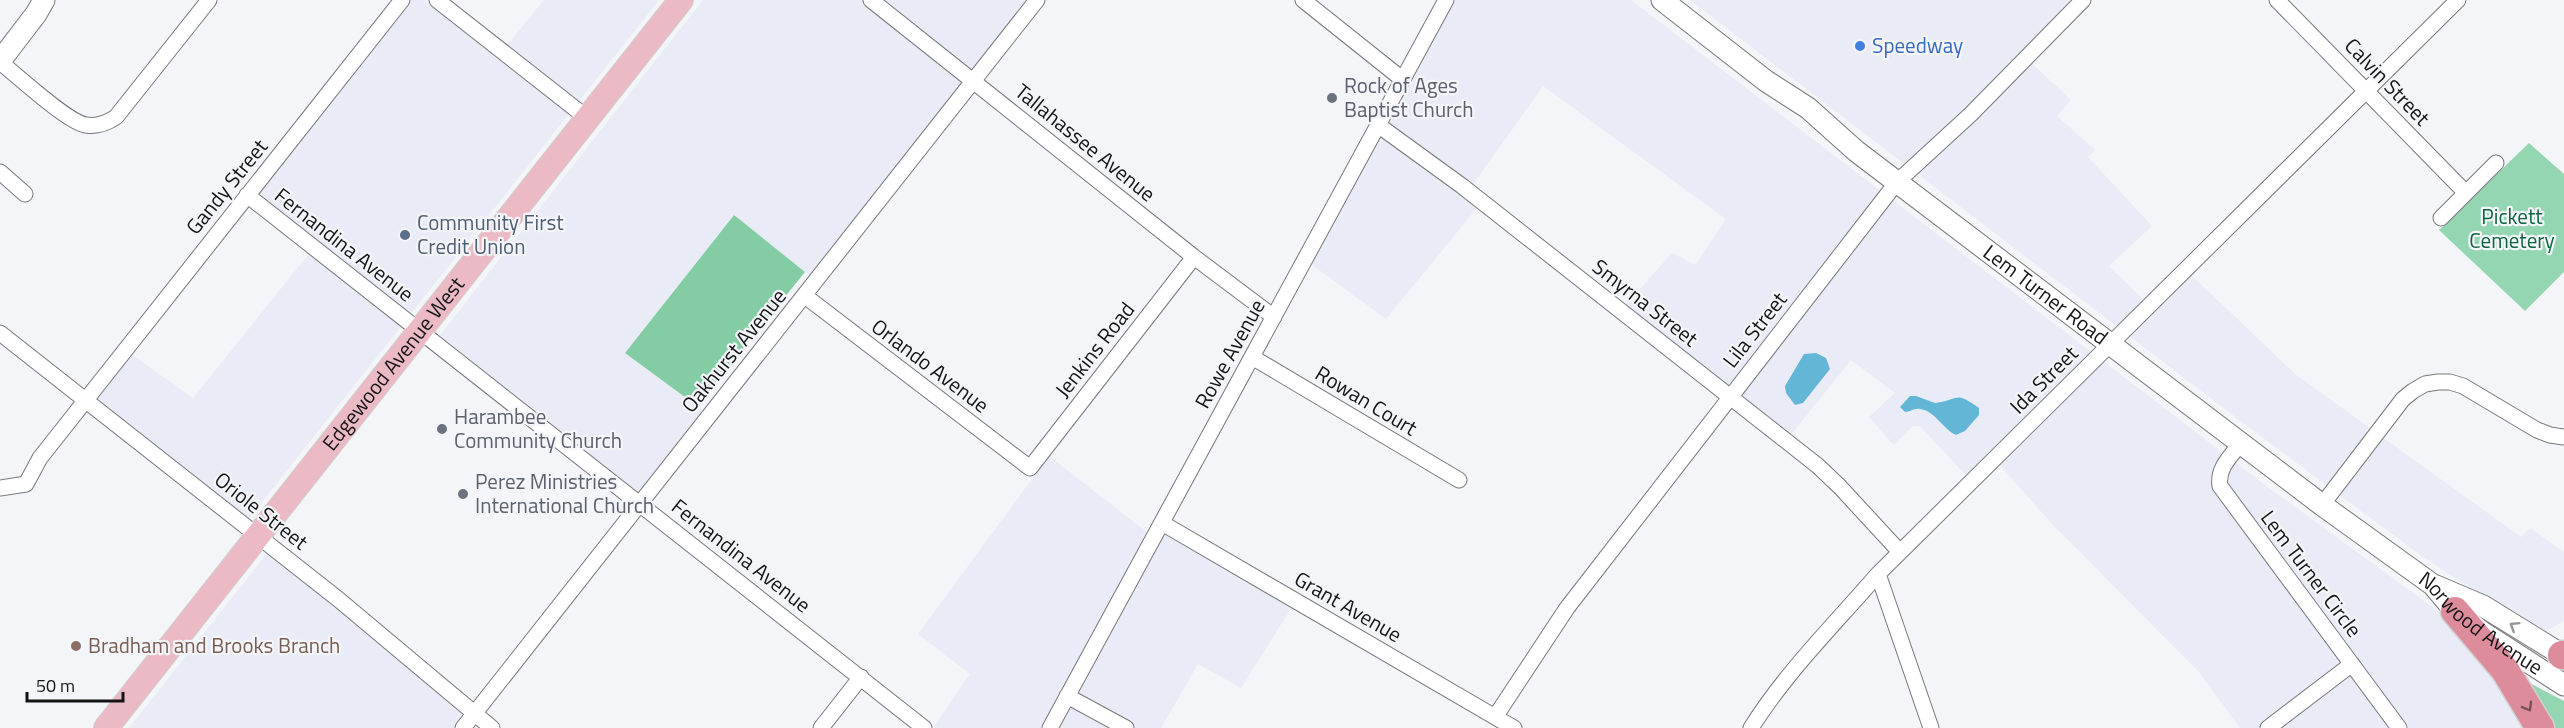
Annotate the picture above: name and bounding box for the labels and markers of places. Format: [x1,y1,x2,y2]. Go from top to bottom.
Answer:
place label: Speedway [1872,29,1963,61]
marker: Speedway [1853,39,1867,53]
place label: Rock of Ages Baptist Church [1344,69,1474,125]
marker: Rock of Ages Baptist Church [1325,91,1339,105]
place label: Community First Credit Union [417,206,564,262]
marker: Community First Credit Union [398,228,412,242]
place label: Harambee Community Church [454,400,622,456]
marker: Harambee Community Church [435,422,449,436]
place label: Perez Ministries International Church [475,465,654,521]
marker: Perez Ministries International Church [456,487,470,501]
place label: Bradham and Brooks Branch [88,629,340,661]
marker: Bradham and Brooks Branch [69,639,83,653]

